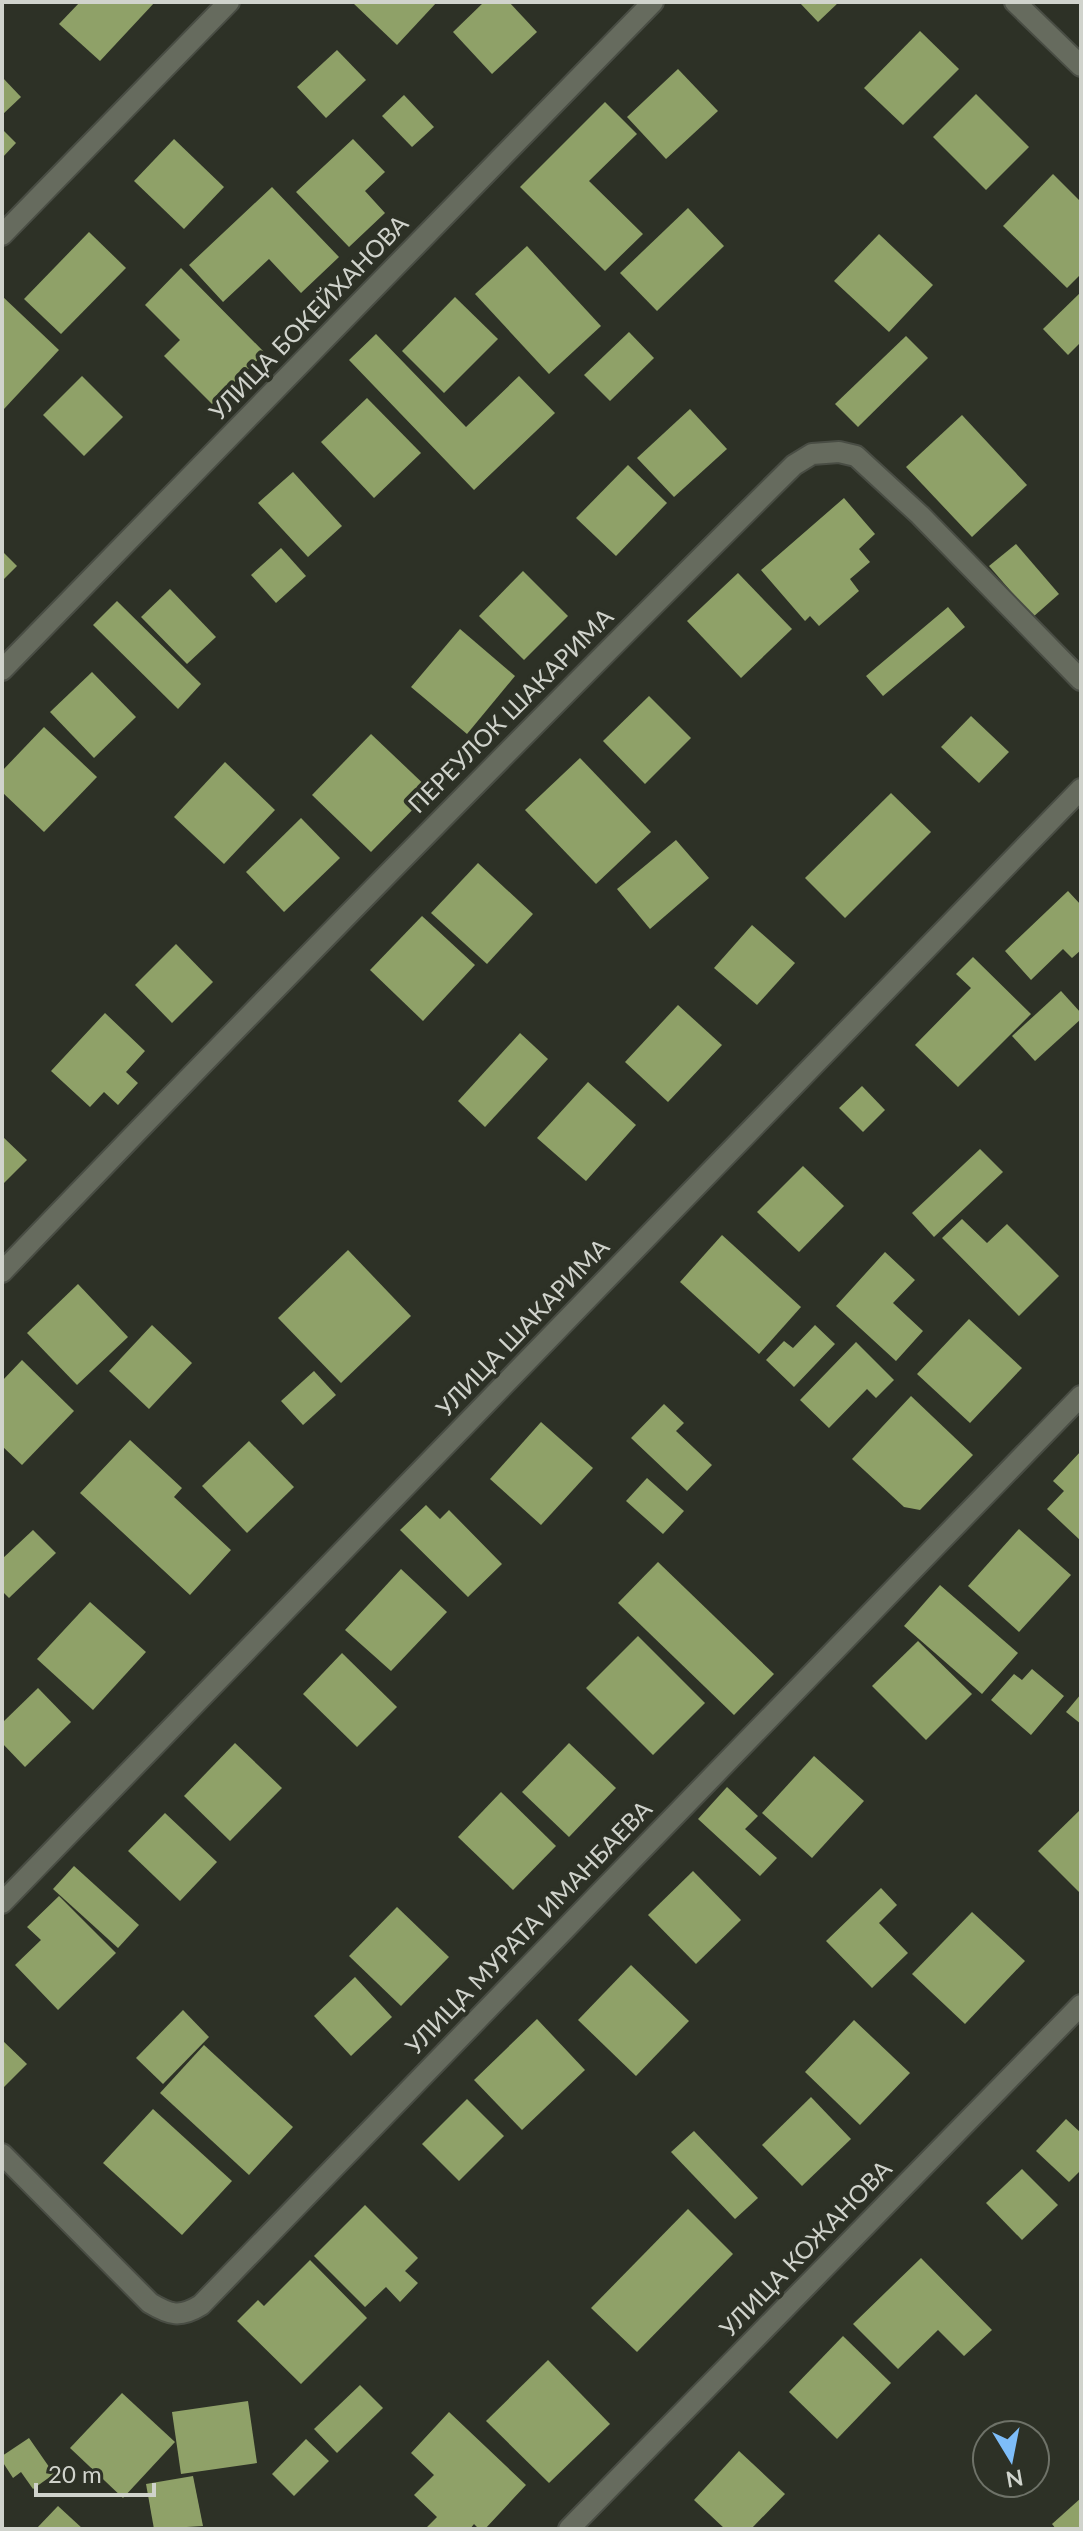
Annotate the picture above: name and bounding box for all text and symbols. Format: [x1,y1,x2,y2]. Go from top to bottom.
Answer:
street label: УЛИЦА БОКЕЙХАНОВА [202,208,414,425]
street label: ПЕРЕУЛОК ШАКАРИМА [401,601,619,818]
street label: УЛИЦА ШАКАРИМА [430,1231,615,1422]
street label: УЛИЦА МУРАТА ИМАНБАЕВА [399,1793,658,2060]
street label: УЛИЦА КОЖАНОВА [713,2153,897,2342]
north arrow [971,2419,1051,2499]
scale bar [36,2447,154,2497]
text: 20 m [48,2459,102,2488]
text: N [1004,2464,1025,2494]

